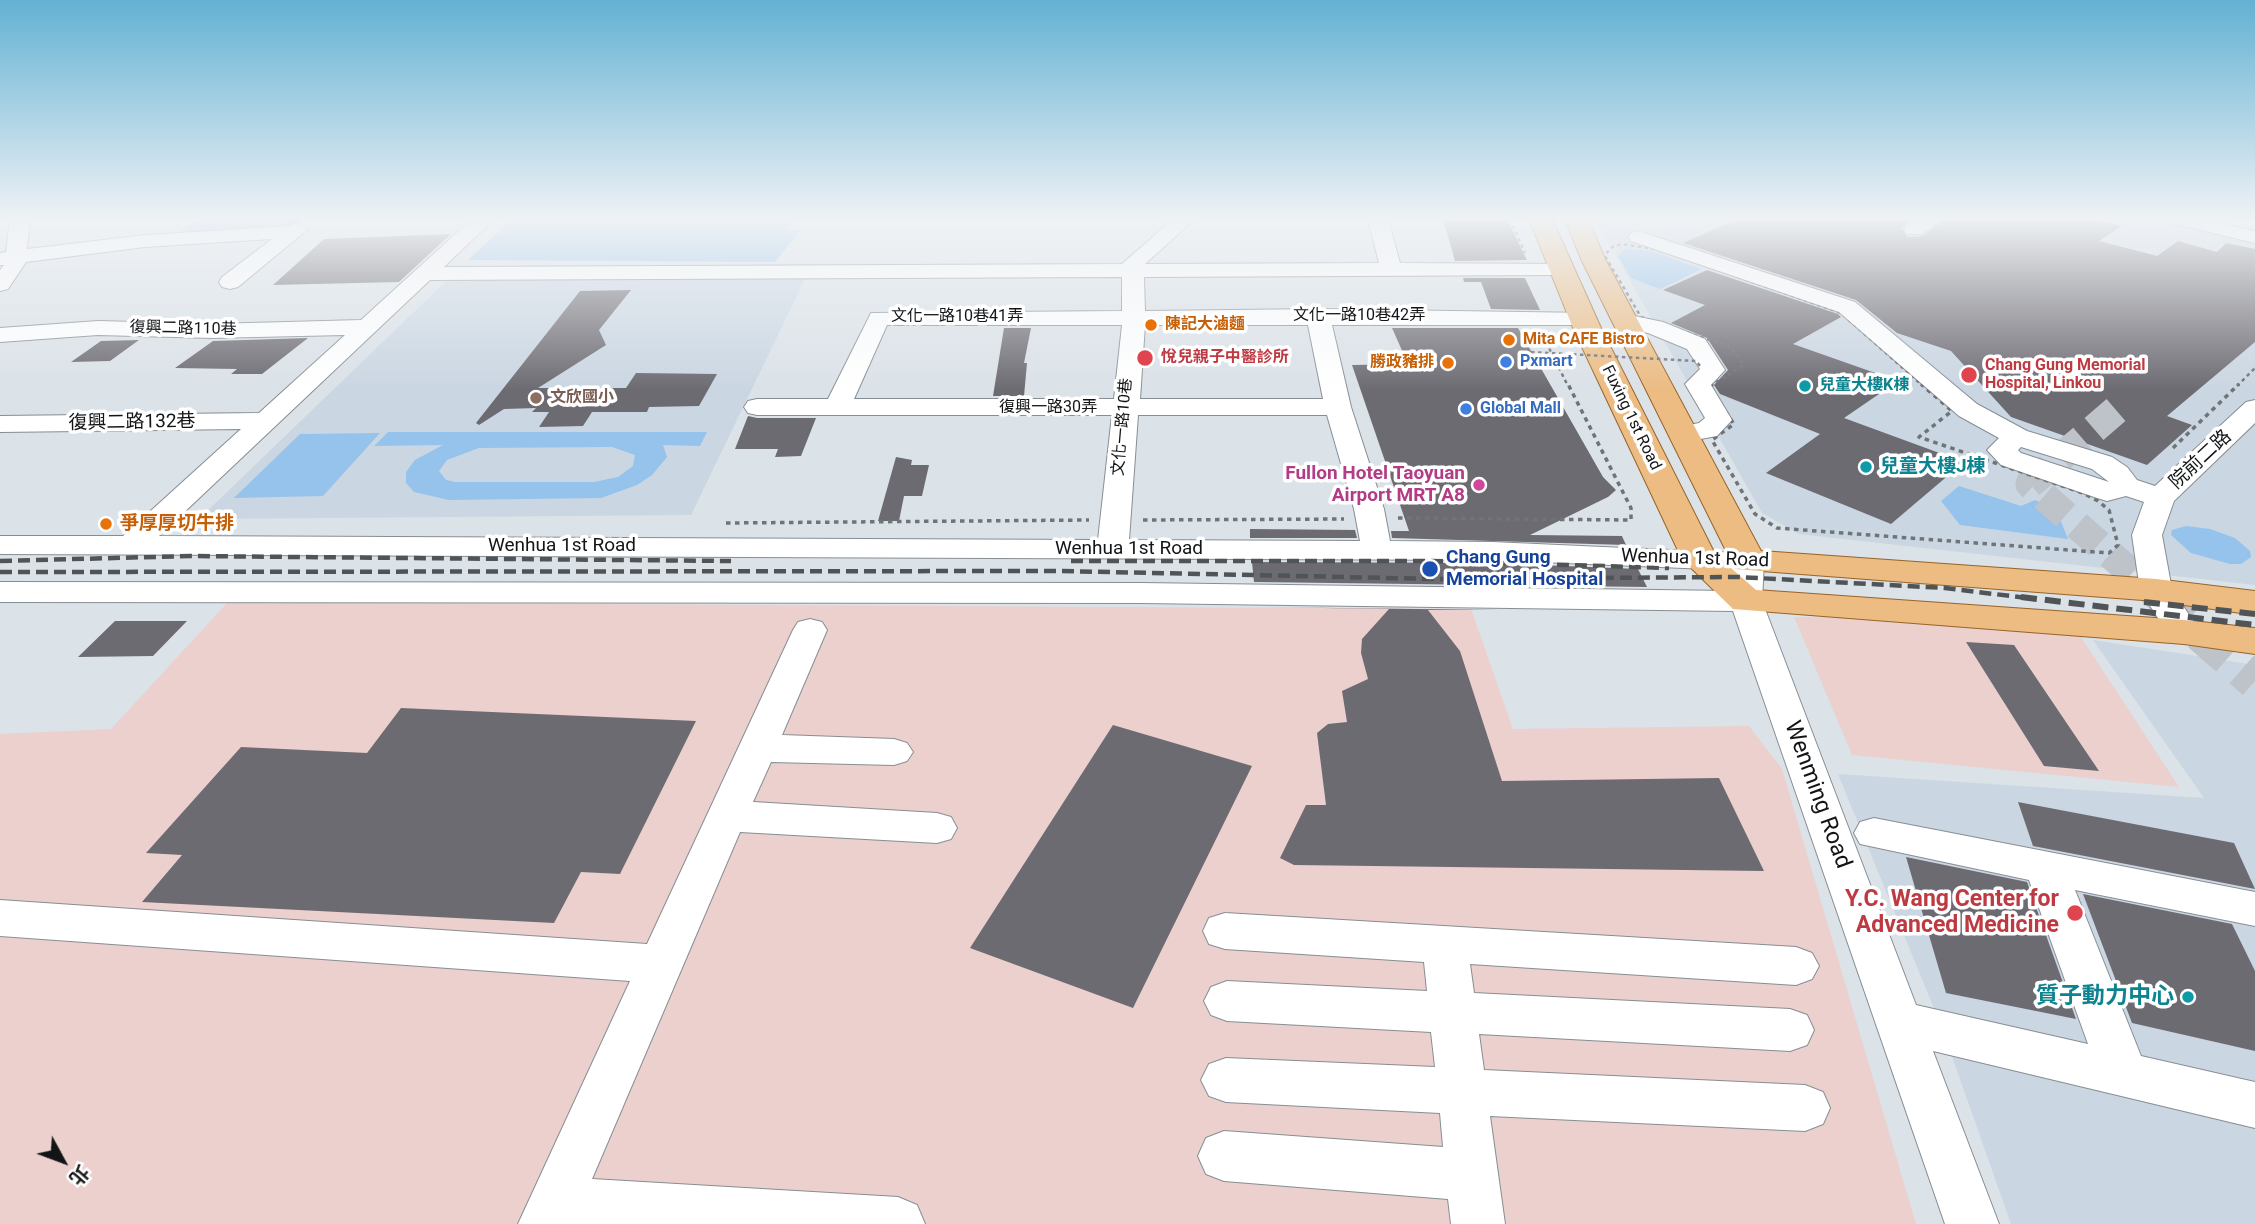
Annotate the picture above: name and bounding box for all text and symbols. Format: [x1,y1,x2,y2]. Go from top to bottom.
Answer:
street label: 文化一路10巷42弄 [1293,306,1425,326]
street label: 文化一路10巷41弄 [891,307,1023,327]
place label: 陳記大滷麵 [1165,315,1245,335]
marker: 陳記大滷麵 [1143,317,1159,333]
street label: 復興二路110巷 [129,318,237,340]
place label: Mita CAFE Bistro [1523,330,1645,350]
marker: Mita CAFE Bistro [1501,332,1517,348]
marker: 悅兒親子中醫診所 [1135,348,1155,368]
place label: 悅兒親子中醫診所 [1161,348,1289,368]
place label: Pxmart [1520,352,1573,372]
place label: 勝政豬排 [1370,353,1434,373]
marker: Pxmart [1498,354,1514,370]
marker: 勝政豬排 [1440,355,1456,371]
place label: Chang Gung Memorial Hospital, Linkou [1985,356,2145,394]
street label: Fuxing 1st Road [1597,362,1665,474]
marker: Chang Gung Memorial Hospital, Linkou [1959,365,1979,385]
place label: 兒童大樓K棟 [1819,376,1909,396]
street label: 文化一路10巷 [1109,377,1137,477]
marker: 兒童大樓K棟 [1797,378,1813,394]
place label: 文欣國小 [550,388,614,408]
marker: 文欣國小 [528,390,544,406]
street label: 復興一路30弄 [999,398,1097,418]
place label: Global Mall [1480,399,1561,419]
marker: Global Mall [1458,401,1474,417]
street label: 復興二路132巷 [68,410,196,436]
street label: 院前二路 [2165,426,2237,494]
place label: 兒童大樓J棟 [1880,456,1986,478]
marker: 兒童大樓J棟 [1858,459,1874,475]
place label: Fullon Hotel Taoyuan Airport MRT A8 [1285,463,1465,507]
marker: Fullon Hotel Taoyuan Airport MRT A8 [1471,477,1487,493]
place label: 爭厚厚切牛排 [120,513,234,535]
marker: 爭厚厚切牛排 [98,516,114,532]
street label: Wenhua 1st Road [488,535,636,557]
street label: Wenhua 1st Road [1055,538,1203,560]
street label: Wenhua 1st Road [1621,545,1769,573]
place label: Chang Gung Memorial Hospital [1446,547,1603,591]
marker: Chang Gung Memorial Hospital [1420,559,1440,579]
street label: Wenming Road [1778,718,1856,872]
place label: Y.C. Wang Center for Advanced Medicine [1845,886,2059,940]
marker: Y.C. Wang Center for Advanced Medicine [2065,903,2085,923]
place label: 質子動力中心 [2036,983,2174,1011]
marker: 質子動力中心 [2180,989,2196,1005]
north arrow [28,1126,98,1196]
text: 北 [64,1160,94,1190]

